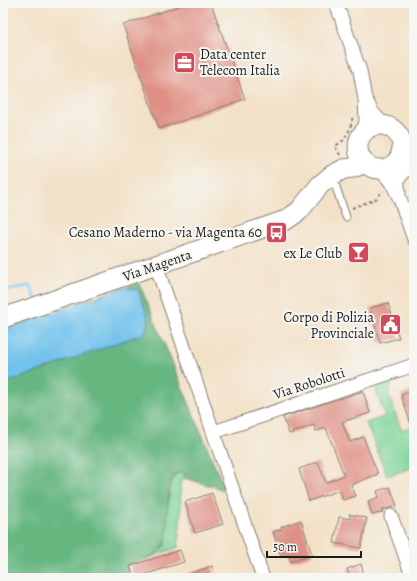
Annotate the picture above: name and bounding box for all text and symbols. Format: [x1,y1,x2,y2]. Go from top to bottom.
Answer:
place label: Data center Telecom Italia [200,45,280,80]
office icon: Data center Telecom Italia [171,49,197,75]
bus stop icon: Cesano Maderno - via Magenta 60 [264,219,290,245]
place label: Cesano Maderno - via Magenta 60 [69,223,262,242]
bar icon: ex Le Club [345,240,371,266]
place label: ex Le Club [284,244,342,263]
street label: Via Magenta [119,245,195,286]
place label: Corpo di Polizia Provinciale [283,308,374,343]
public building icon: Corpo di Polizia Provinciale [377,312,403,338]
street label: Via Robolotti [270,363,347,404]
scale bar [267,533,361,559]
text: 50 m [273,539,297,555]

